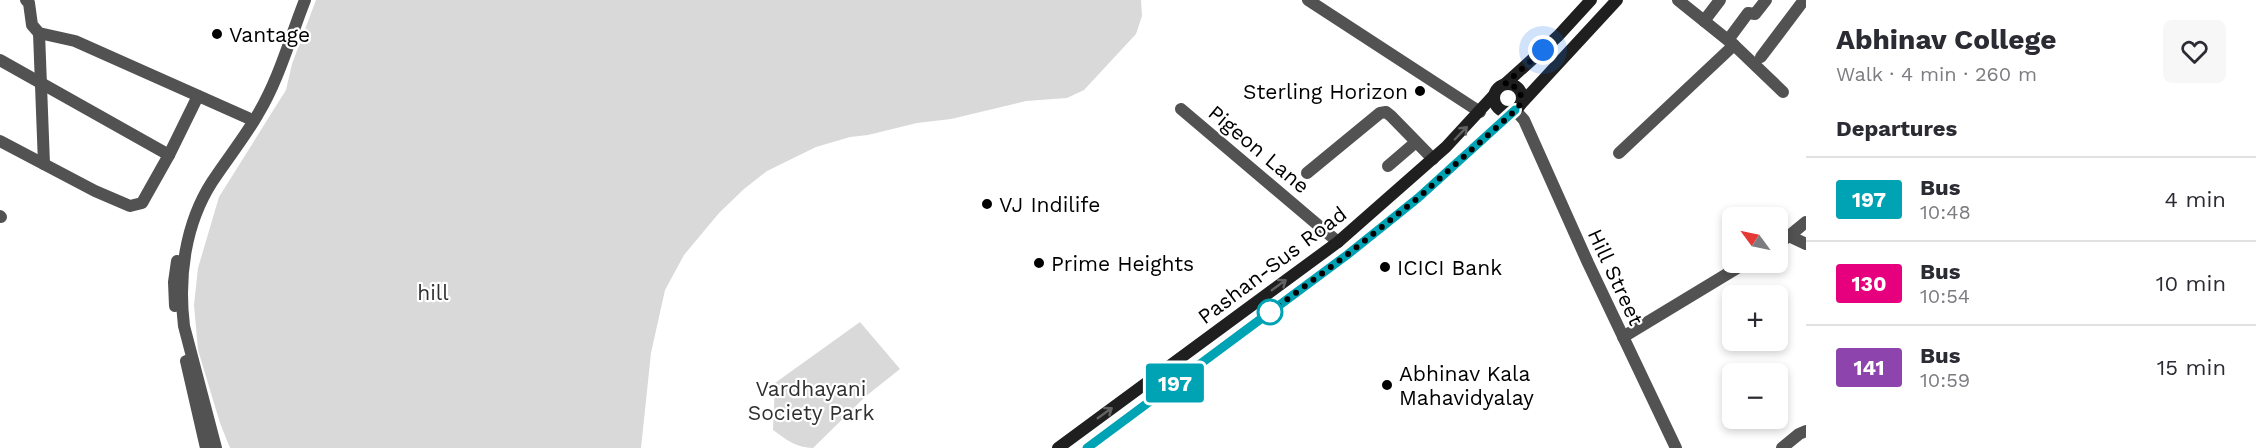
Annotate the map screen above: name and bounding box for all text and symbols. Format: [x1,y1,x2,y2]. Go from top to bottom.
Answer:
button: heart [2163,20,2226,83]
place label: Vantage [229,22,310,47]
text: Abhinav College [1836,23,2056,56]
marker: Vantage [210,27,224,41]
your location [1528,35,1558,65]
text: Walk · 4 min · 260 m [1836,62,2037,86]
place label: Sterling Horizon [1243,79,1408,104]
marker: Sterling Horizon [1413,84,1427,98]
street label: Pigeon Lane [1203,100,1315,198]
text: Departures [1836,116,1957,141]
one-way arrow [1453,126,1467,141]
text: Bus [1920,175,1960,200]
text: 197 [1852,187,1886,212]
text: 4 min [2165,187,2226,212]
place label: VJ Indilife [999,192,1100,217]
marker: VJ Indilife [980,197,994,211]
text: 10:48 [1920,200,1971,224]
street label: Pashan-Sus Road [1193,201,1351,329]
north arrow [1722,207,1788,273]
map controls [1722,207,1788,429]
street label: Hill Street [1583,225,1649,329]
place label: Prime Heights [1051,251,1194,276]
place label: ICICI Bank [1397,255,1502,280]
marker: Prime Heights [1032,256,1046,270]
text: Bus [1920,259,1960,284]
marker: ICICI Bank [1378,260,1392,274]
text: 130 [1851,271,1887,296]
text: 10 min [2156,271,2226,296]
one-way arrow [1271,279,1287,292]
park label: hill [417,280,449,305]
text: 10:54 [1920,284,1970,308]
button: + [1722,285,1788,351]
unlabelled marker [1257,299,1283,325]
text: Bus [1920,343,1960,368]
text: 141 [1853,355,1885,380]
text: 15 min [2157,355,2226,380]
place label: Abhinav Kala Mahavidyalay [1399,361,1534,410]
button: − [1722,363,1788,429]
line badge: 197 [1140,364,1210,403]
text: 10:59 [1920,368,1970,392]
text: 197 [1158,371,1192,396]
park label: Vardhayani Society Park [748,376,874,425]
marker: Abhinav Kala Mahavidyalay [1380,378,1394,392]
one-way arrow [1097,407,1113,420]

